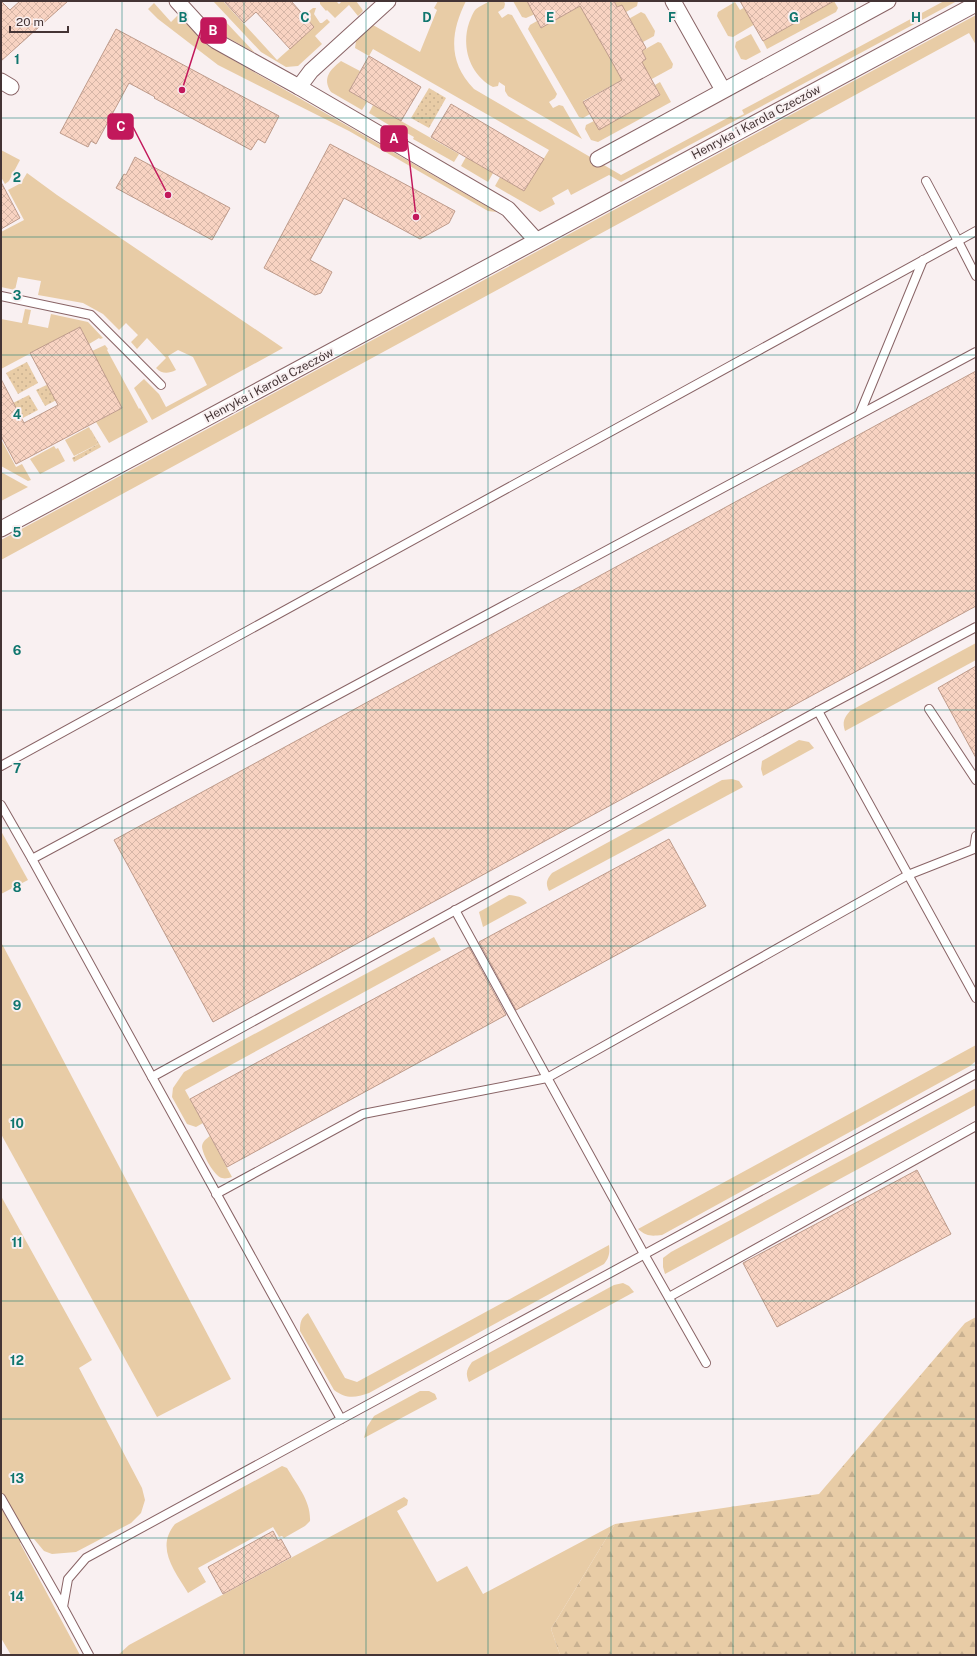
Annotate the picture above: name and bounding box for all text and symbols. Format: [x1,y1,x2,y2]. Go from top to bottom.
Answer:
scale bar [10,8,68,34]
text: B [179,10,188,25]
text: C [300,10,310,25]
text: D [422,10,432,25]
text: E [546,10,554,25]
text: F [668,10,676,25]
text: G [789,10,799,25]
text: H [911,10,921,25]
text: 20 m [16,15,44,29]
callout: B [201,18,226,43]
text: B [209,23,218,38]
text: 1 [14,52,20,67]
street label: Henryka i Karola Czeczów [689,82,824,162]
callout: C [108,114,133,139]
text: C [116,119,126,134]
callout: A [381,126,407,151]
text: A [389,131,399,146]
text: 2 [13,170,21,185]
text: 3 [13,288,22,303]
street label: Henryka i Karola Czeczów [202,345,337,425]
text: 4 [13,407,22,422]
text: 5 [13,525,22,540]
text: 6 [13,643,22,658]
text: 7 [13,761,21,776]
text: 8 [13,880,22,895]
text: 9 [13,998,21,1013]
text: 10 [10,1116,24,1131]
text: 11 [11,1235,23,1250]
text: 12 [10,1353,24,1368]
text: 13 [10,1471,24,1486]
text: 14 [10,1589,25,1604]

